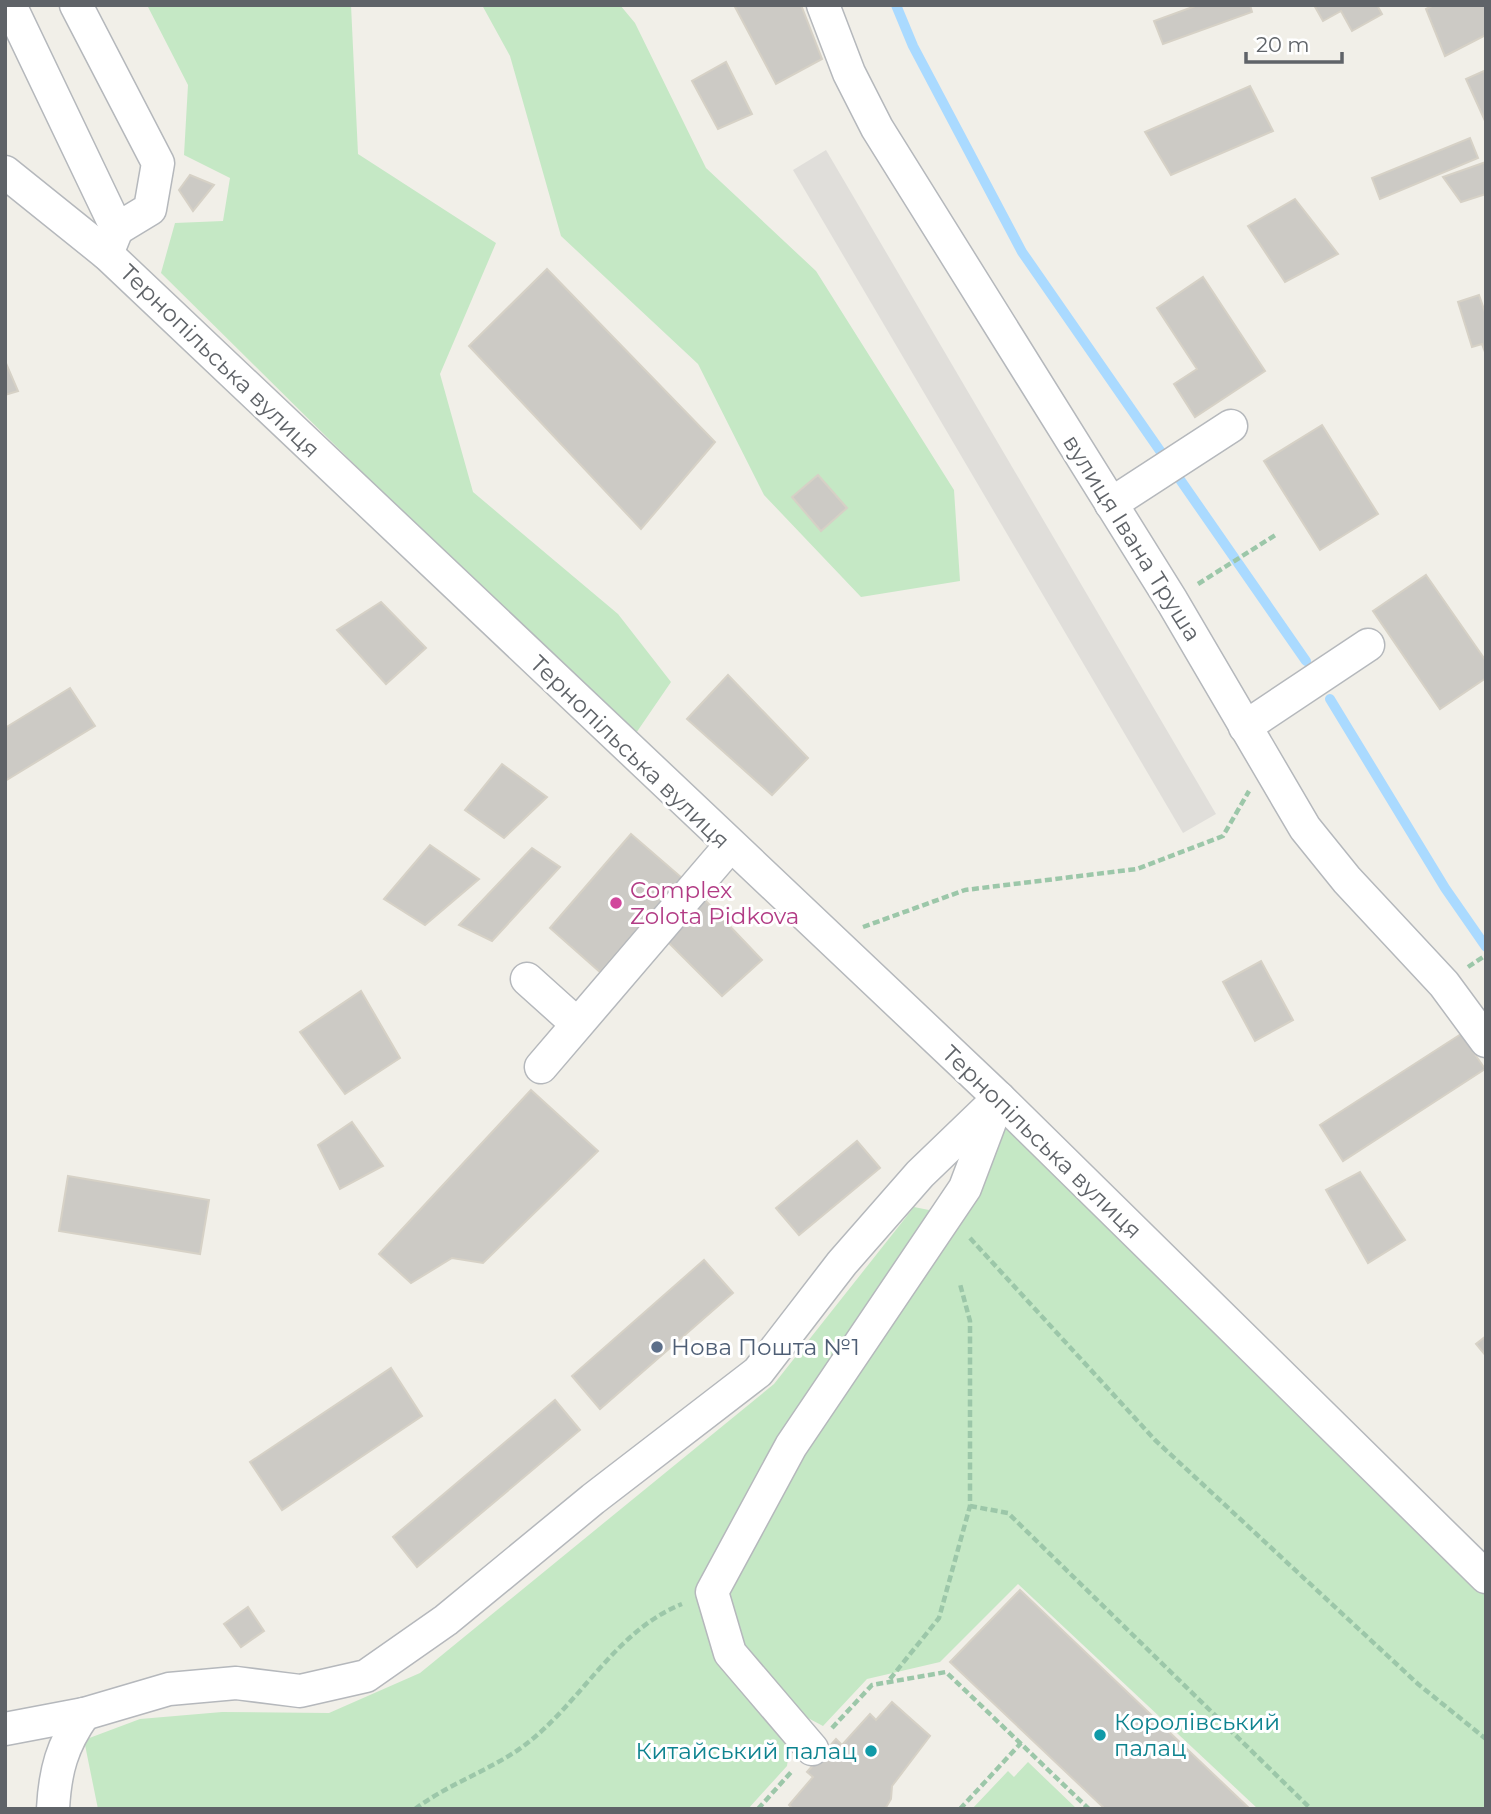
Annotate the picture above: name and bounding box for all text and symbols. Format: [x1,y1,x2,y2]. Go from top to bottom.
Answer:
scale bar [1246,21,1342,65]
text: 20 m [1256,32,1310,57]
street label: Тернопільська вулиця [114,258,326,464]
street label: вулиця Івана Труша [1057,430,1207,646]
street label: Тернопільська вулиця [524,649,736,855]
place label: Complex Zolota Pidkova [630,876,799,930]
marker: Complex Zolota Pidkova [608,895,624,911]
street label: Тернопільська вулиця [936,1039,1148,1245]
place label: Нова Пошта №1 [671,1333,860,1361]
marker: Нова Пошта №1 [649,1339,665,1355]
place label: Королівський палац [1114,1708,1280,1762]
marker: Королівський палац [1092,1727,1108,1743]
place label: Китайський палац [636,1737,857,1765]
marker: Китайський палац [863,1743,879,1759]

